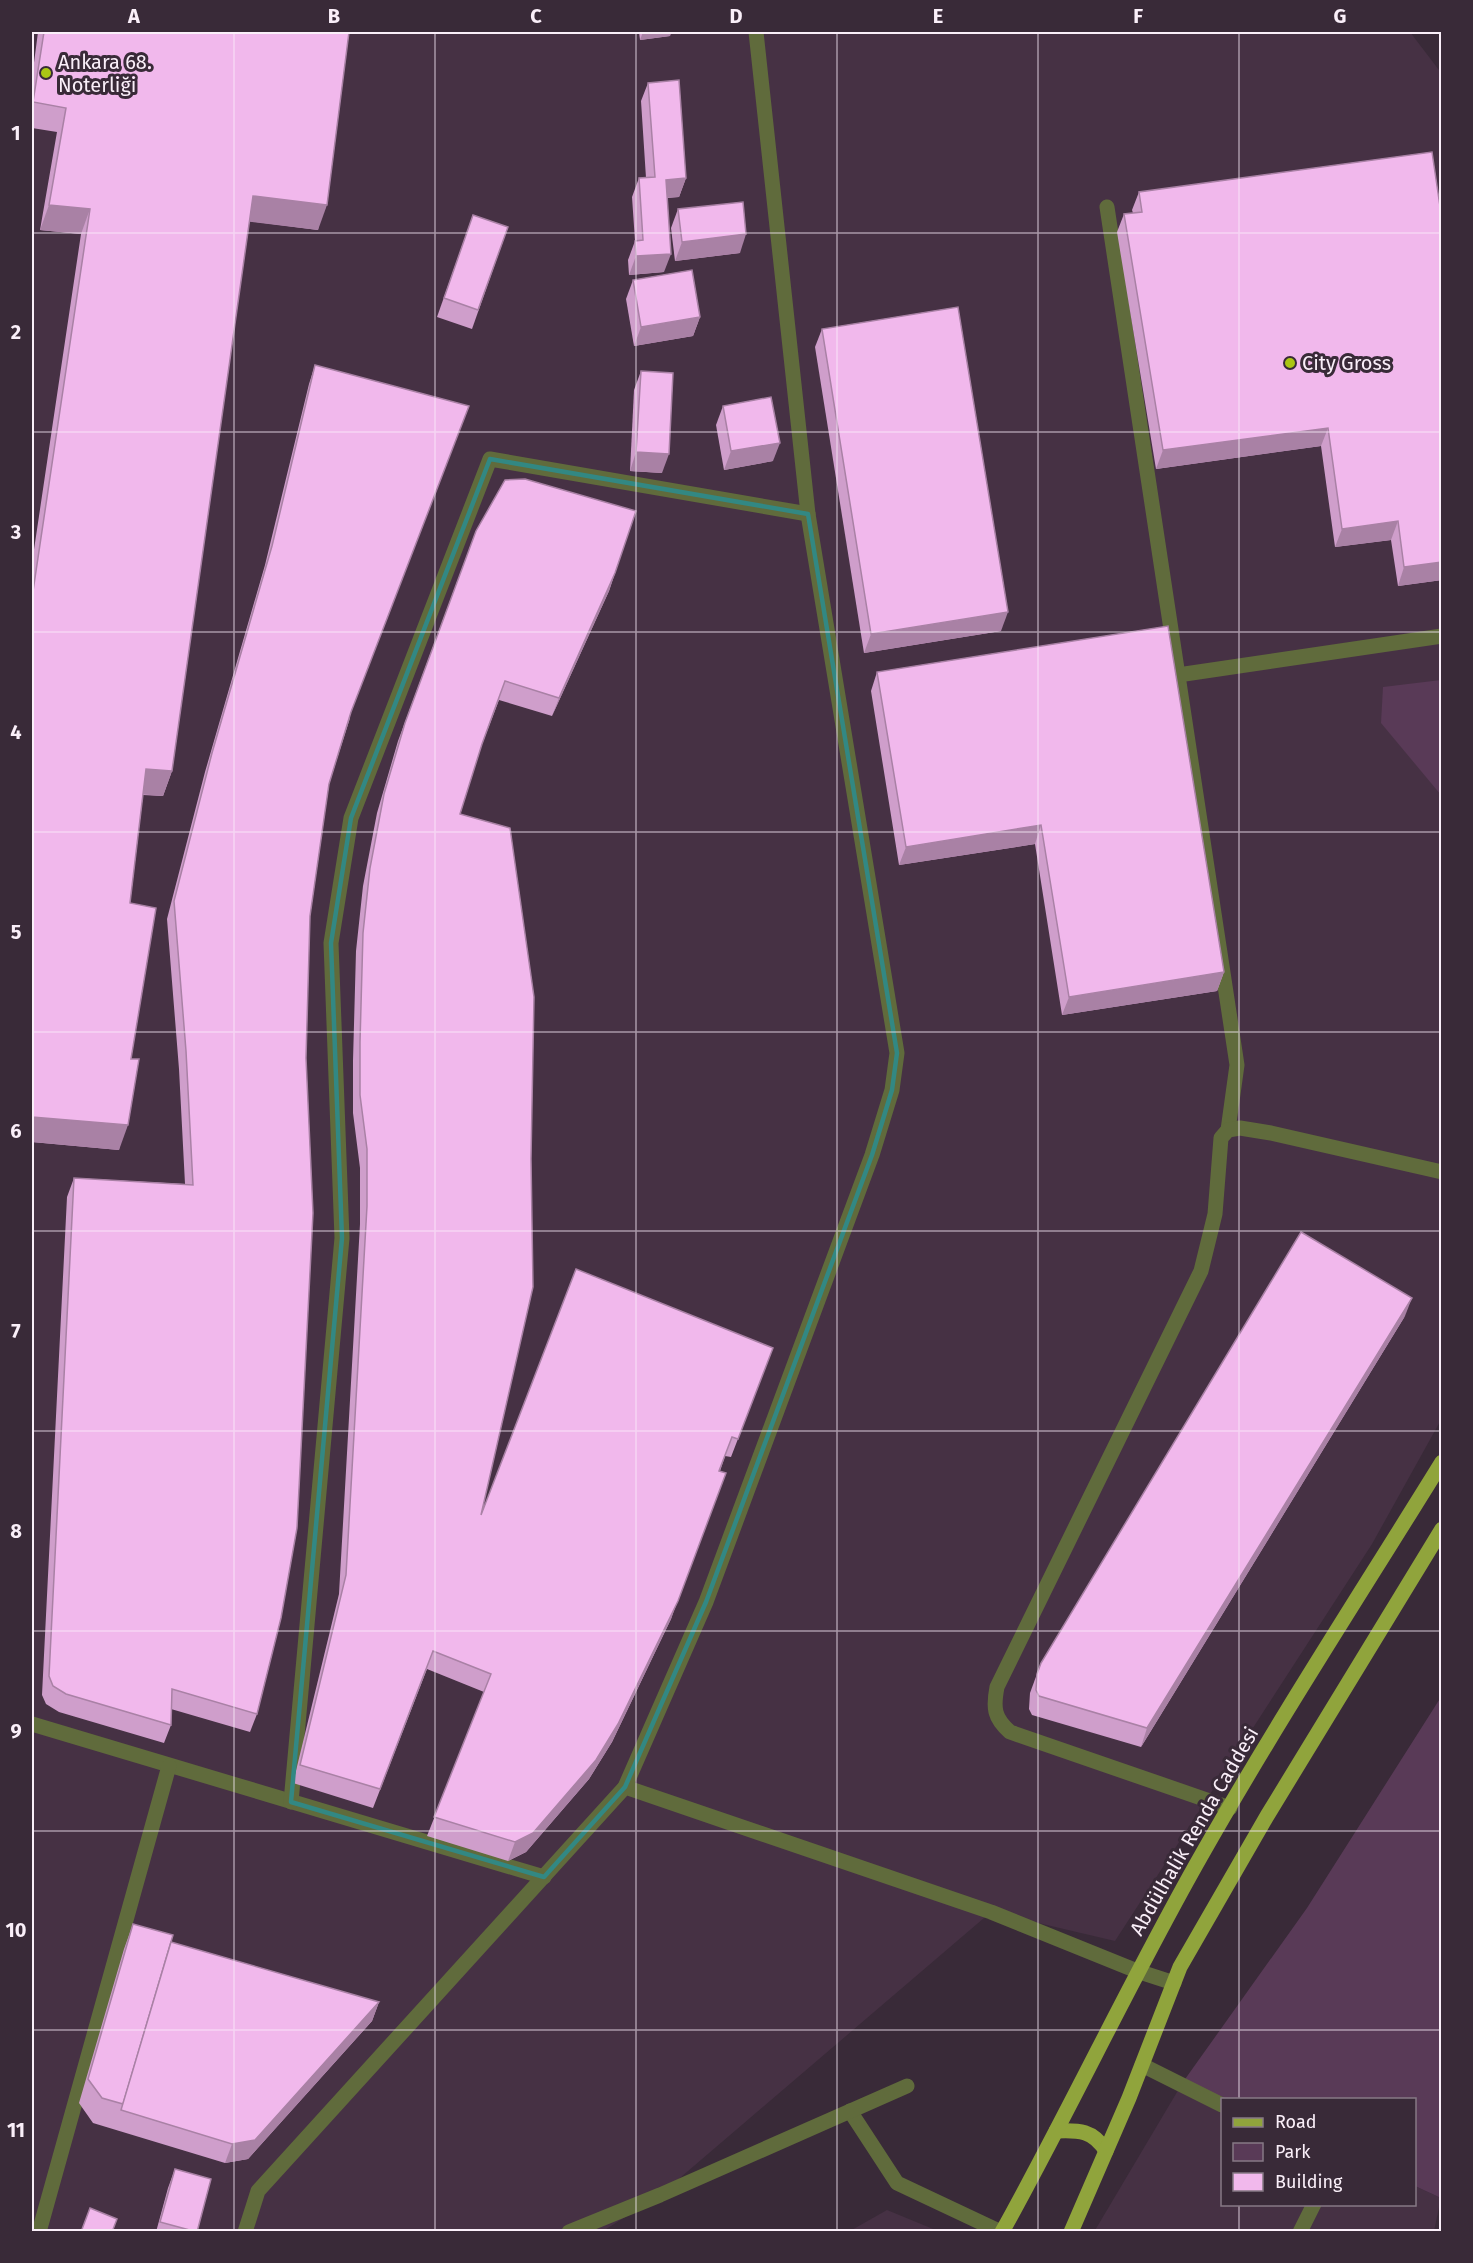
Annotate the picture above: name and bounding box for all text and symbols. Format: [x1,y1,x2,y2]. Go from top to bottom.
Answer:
text: A [127,4,141,28]
text: B [328,4,340,28]
text: C [530,4,542,28]
text: D [729,4,743,28]
text: E [933,4,943,28]
text: F [1133,4,1143,28]
text: G [1334,4,1346,28]
place label: Ankara 68. Noterliği [58,50,152,97]
marker: Ankara 68. Noterliği [39,66,53,80]
text: 1 [11,121,21,145]
text: 2 [11,320,21,344]
place label: City Gross [1302,351,1391,375]
marker: City Gross [1283,356,1297,370]
text: 3 [10,520,21,544]
text: 4 [10,720,22,744]
text: 5 [11,920,22,944]
text: 6 [10,1119,22,1143]
text: 7 [11,1319,21,1343]
text: 8 [10,1519,22,1543]
text: 9 [10,1719,22,1743]
street label: Abdülhalik Renda Caddesi [1124,1723,1264,1939]
text: 10 [6,1918,26,1942]
legend [1221,2098,1416,2206]
text: Road [1275,2111,1317,2133]
text: 11 [7,2118,25,2142]
text: Park [1275,2141,1311,2163]
text: Building [1275,2171,1343,2193]

